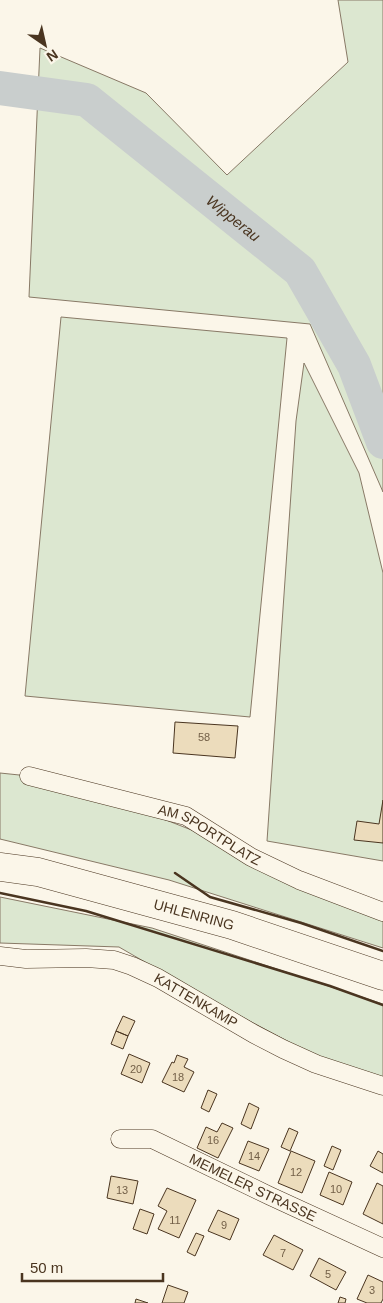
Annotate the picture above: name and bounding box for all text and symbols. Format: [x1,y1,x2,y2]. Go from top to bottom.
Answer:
north arrow [20,20,70,70]
text: N [44,46,61,65]
water label: Wipperau [203,191,265,245]
house number: 58 [198,731,210,743]
street label: AM SPORTPLATZ [156,801,264,869]
street label: UHLENRING [152,896,236,933]
street label: KATTENKAMP [152,970,241,1031]
house number: 20 [130,1063,142,1075]
house number: 18 [172,1071,184,1083]
house number: 16 [207,1134,219,1146]
street label: MEMELER STRASSE [187,1150,319,1224]
house number: 14 [248,1150,260,1162]
house number: 12 [290,1166,302,1178]
house number: 10 [330,1183,342,1195]
house number: 13 [116,1184,128,1196]
house number: 11 [169,1214,181,1226]
house number: 9 [221,1219,227,1231]
house number: 7 [280,1247,286,1259]
scale bar [22,1250,164,1282]
text: 50 m [30,1259,63,1276]
house number: 5 [325,1268,331,1280]
house number: 3 [369,1284,375,1296]

